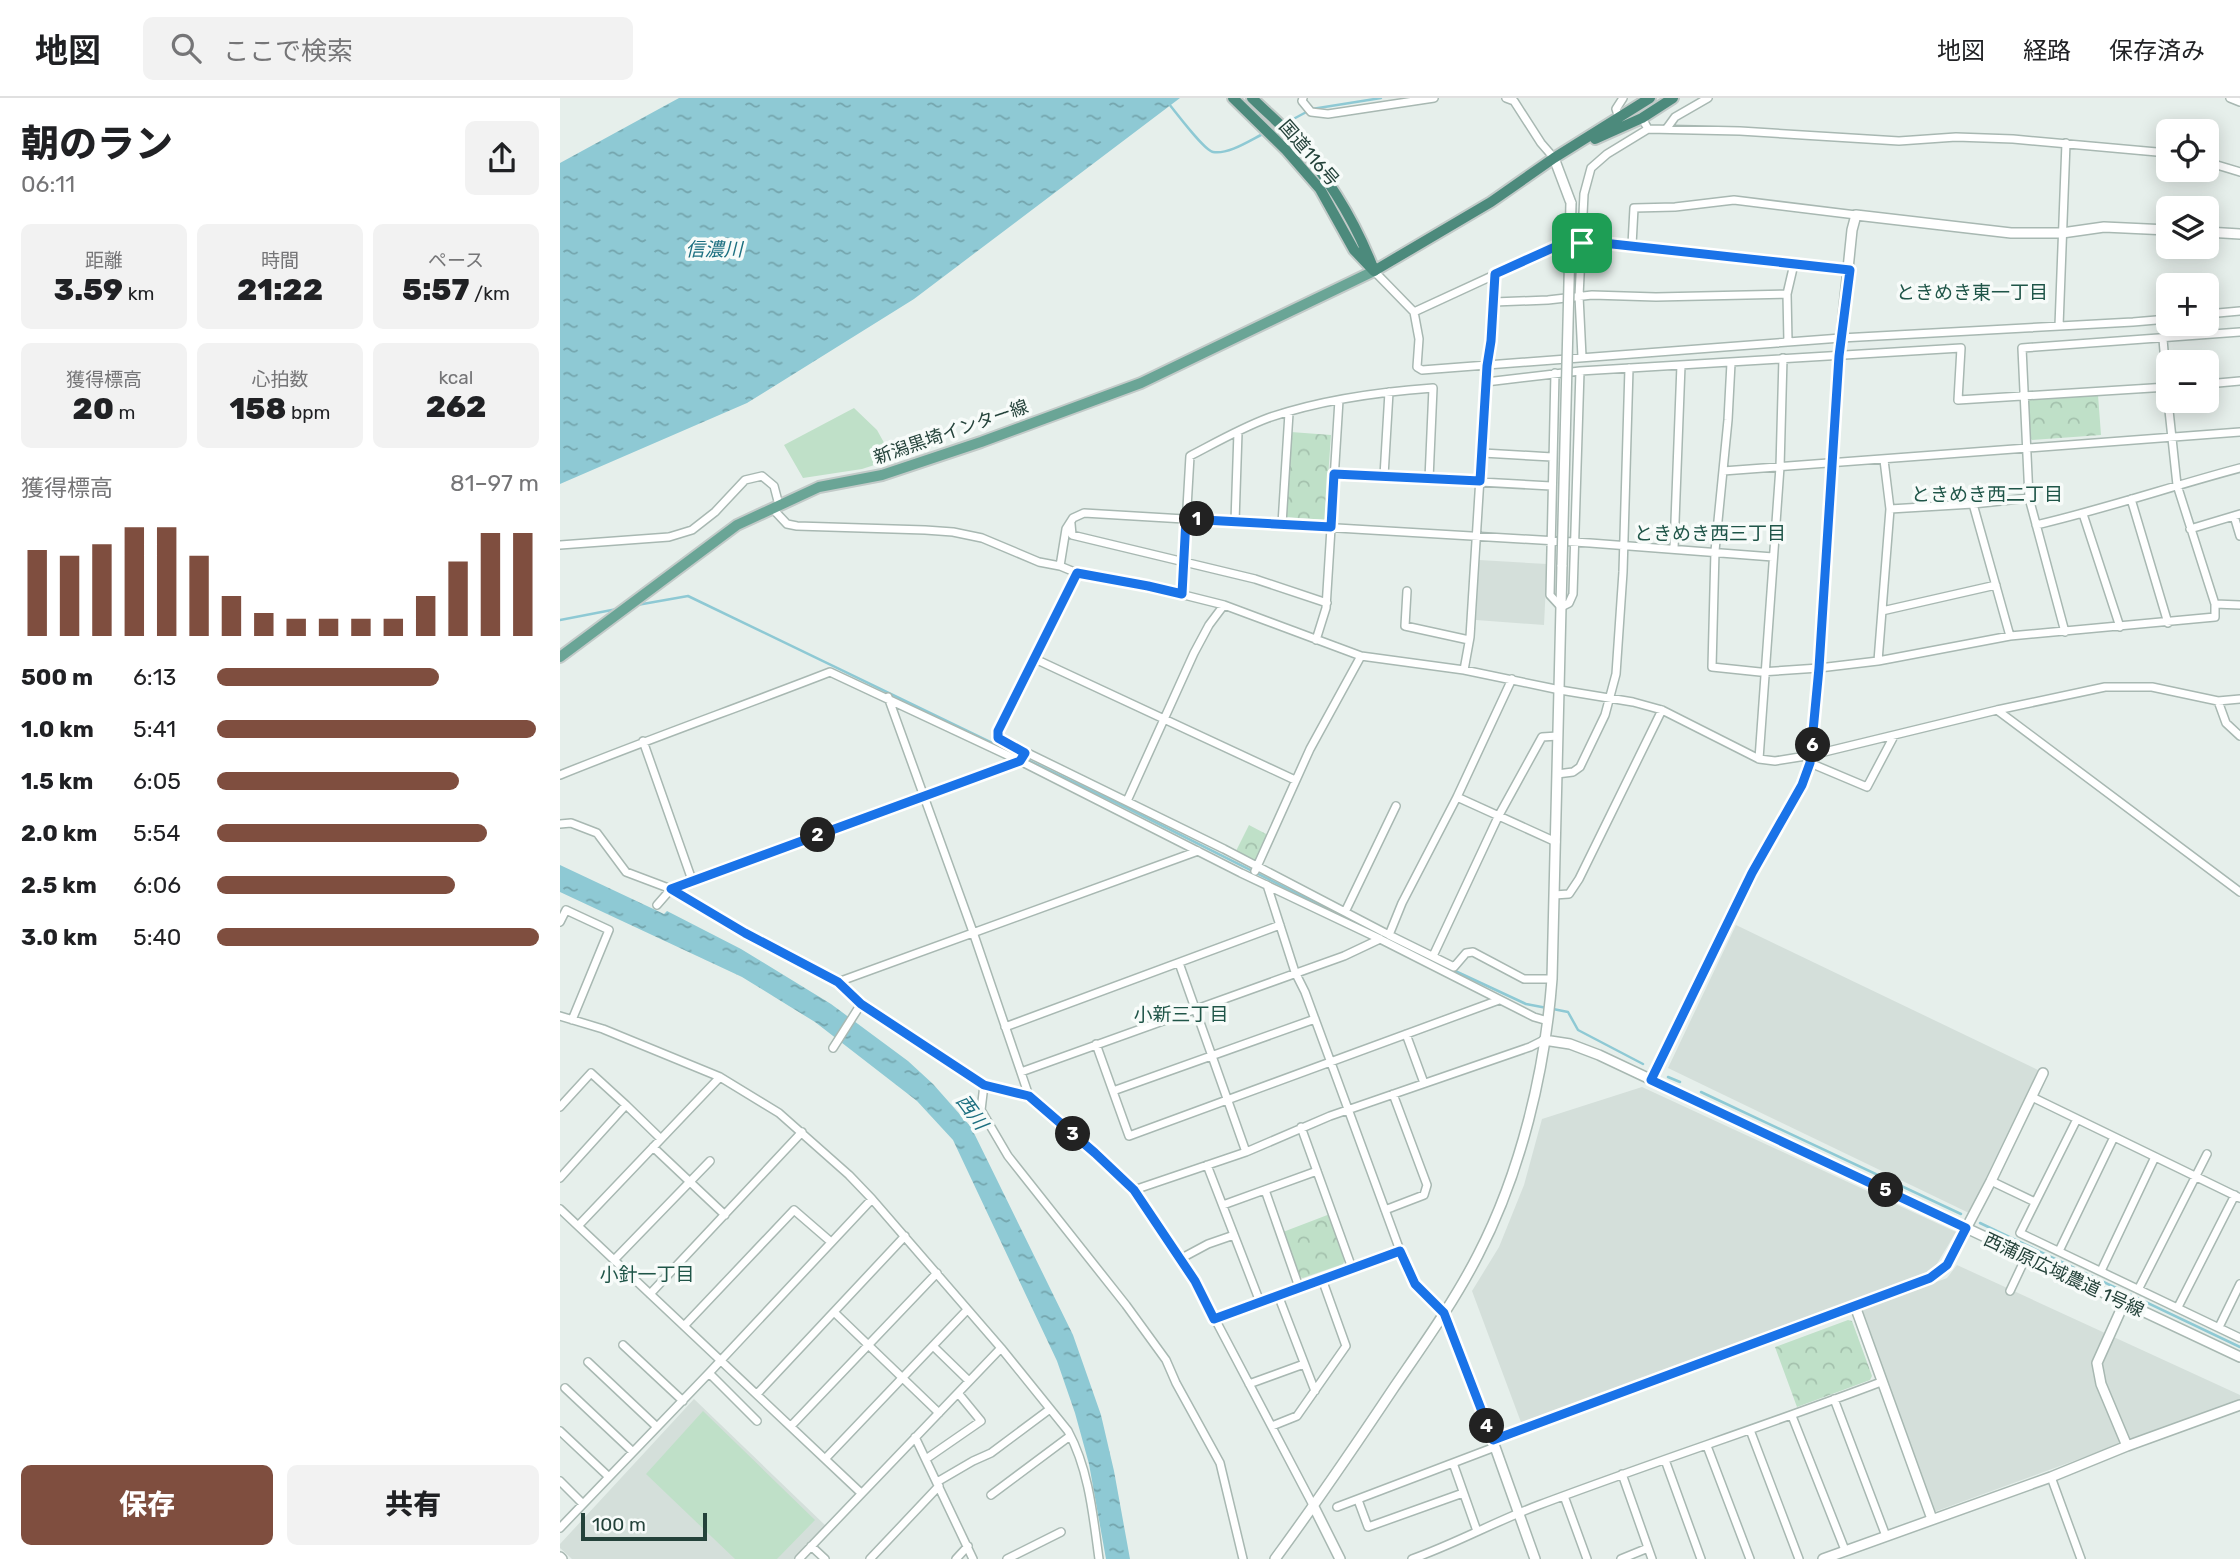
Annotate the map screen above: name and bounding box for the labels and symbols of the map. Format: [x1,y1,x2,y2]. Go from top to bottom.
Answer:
street label: 国道116号 [1274,115,1344,191]
pin [1552,213,1612,273]
water label: 信濃川 [685,238,744,261]
district label: ときめき東一丁目 [1896,281,2048,304]
street label: 新潟黒埼インター線 [871,395,1031,469]
district label: ときめき西二丁目 [1911,483,2063,506]
pin: 1 [1180,502,1214,536]
district label: ときめき西三丁目 [1634,522,1786,545]
pin: 6 [1796,728,1830,762]
pin: 2 [800,818,836,852]
district label: 小新三丁目 [1133,1003,1229,1026]
water label: 西川 [952,1090,994,1136]
pin: 3 [1056,1116,1090,1152]
pin: 5 [1868,1172,1904,1208]
street label: 西蒲原広域農道 1号線 [1980,1228,2148,1322]
district label: 小針一丁目 [599,1263,695,1286]
pin: 4 [1469,1408,1504,1444]
scale bar [581,1510,707,1542]

